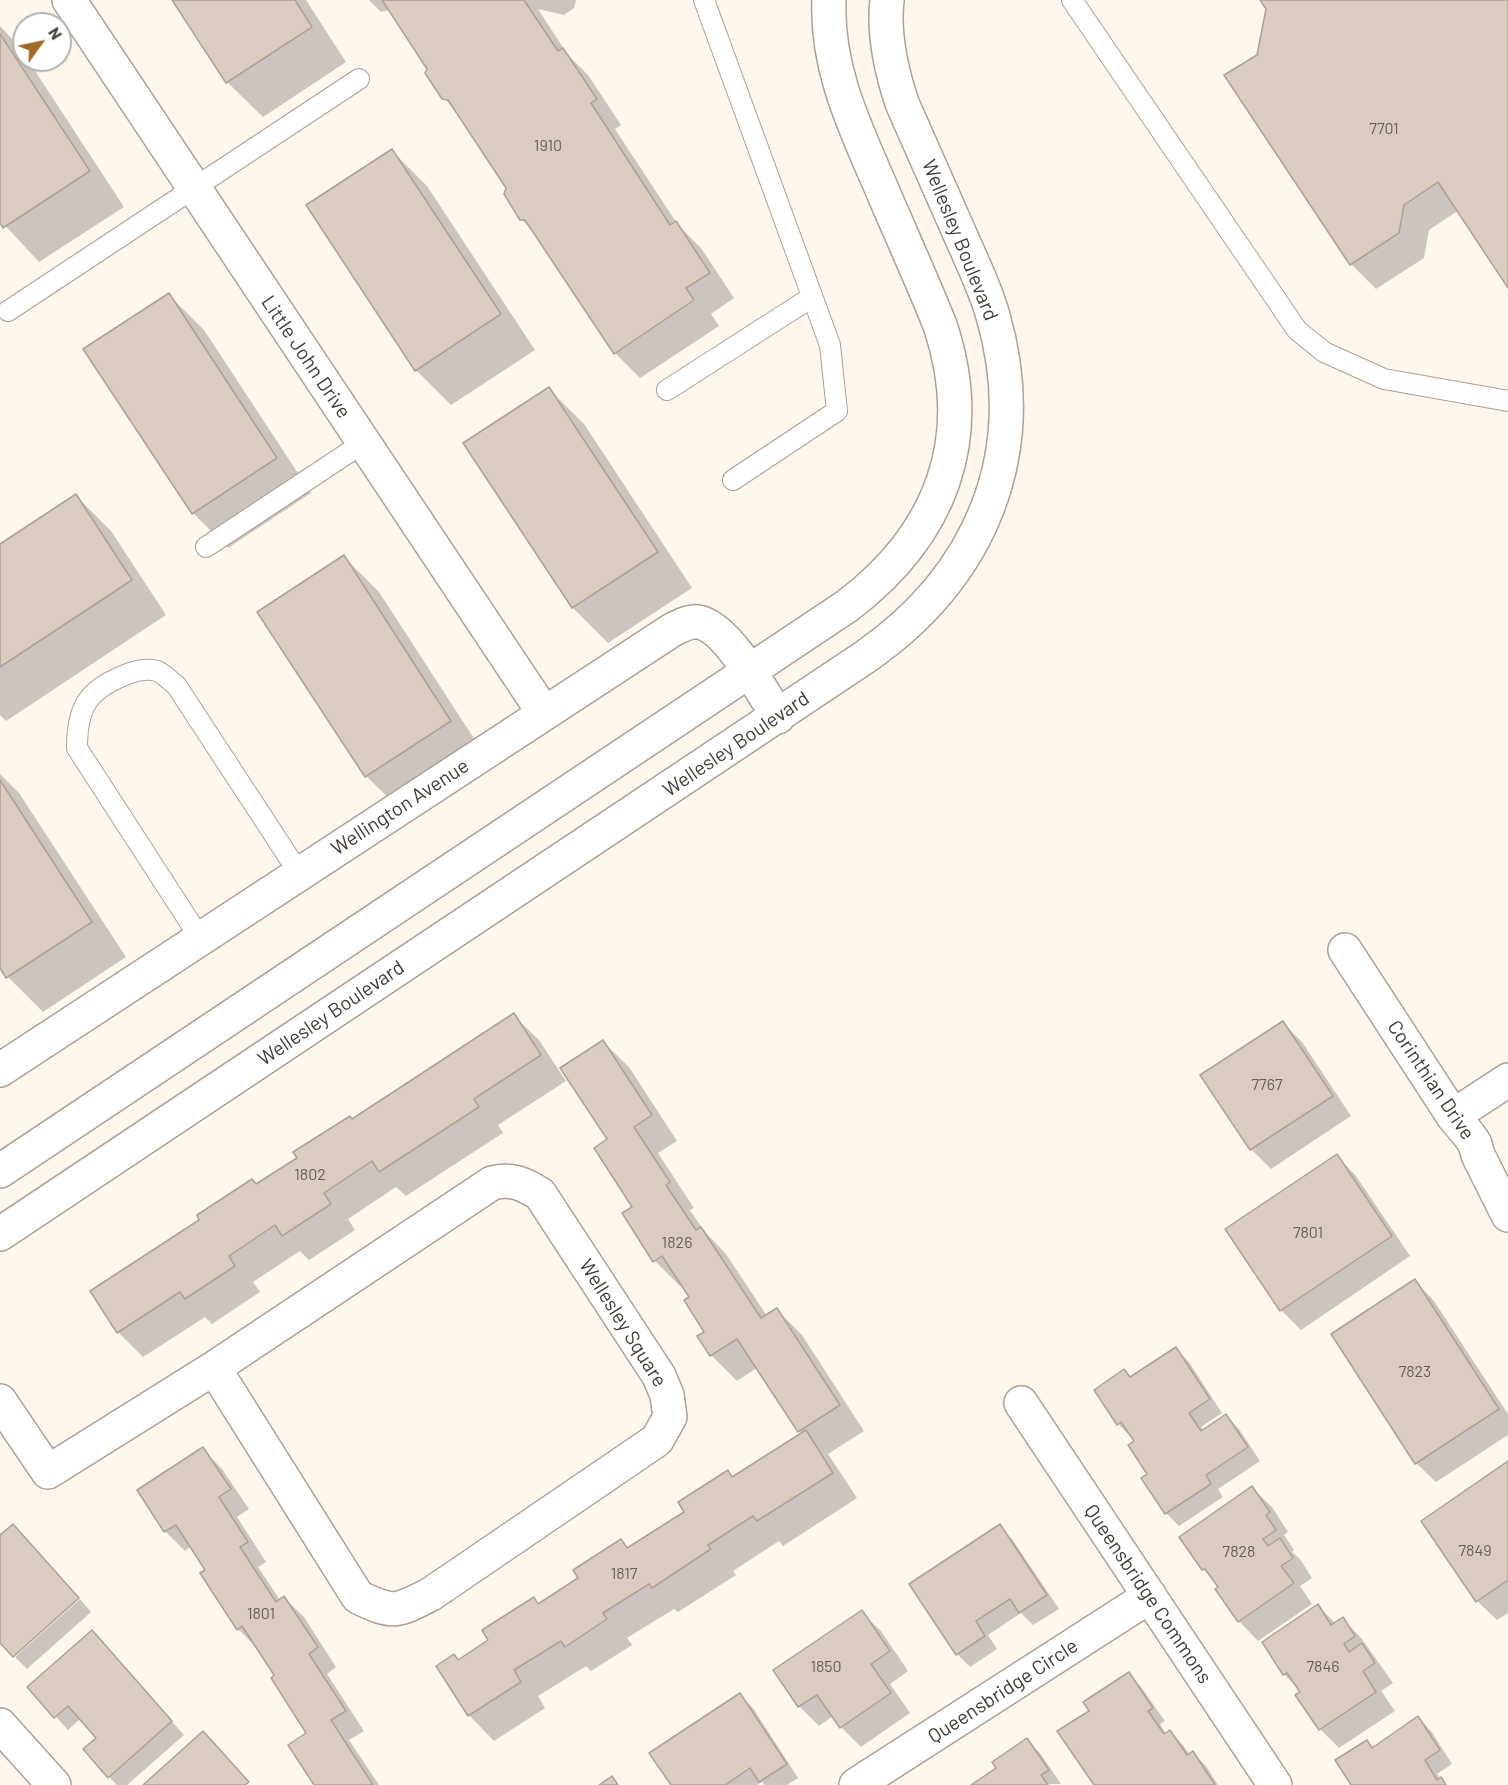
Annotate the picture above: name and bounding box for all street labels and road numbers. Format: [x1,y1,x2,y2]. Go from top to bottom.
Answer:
street label: Wellesley Boulevard [917,156,1003,324]
street label: Little John Drive [256,291,356,423]
street label: Wellesley Boulevard [658,686,814,802]
street label: Wellington Avenue [327,754,473,860]
street label: Wellesley Boulevard [253,955,409,1071]
street label: Corinthian Drive [1382,1016,1480,1144]
street label: Wellesley Square [574,1255,672,1391]
street label: Queensbridge Commons [1079,1500,1217,1688]
street label: Queensbridge Circle [924,1634,1082,1748]

